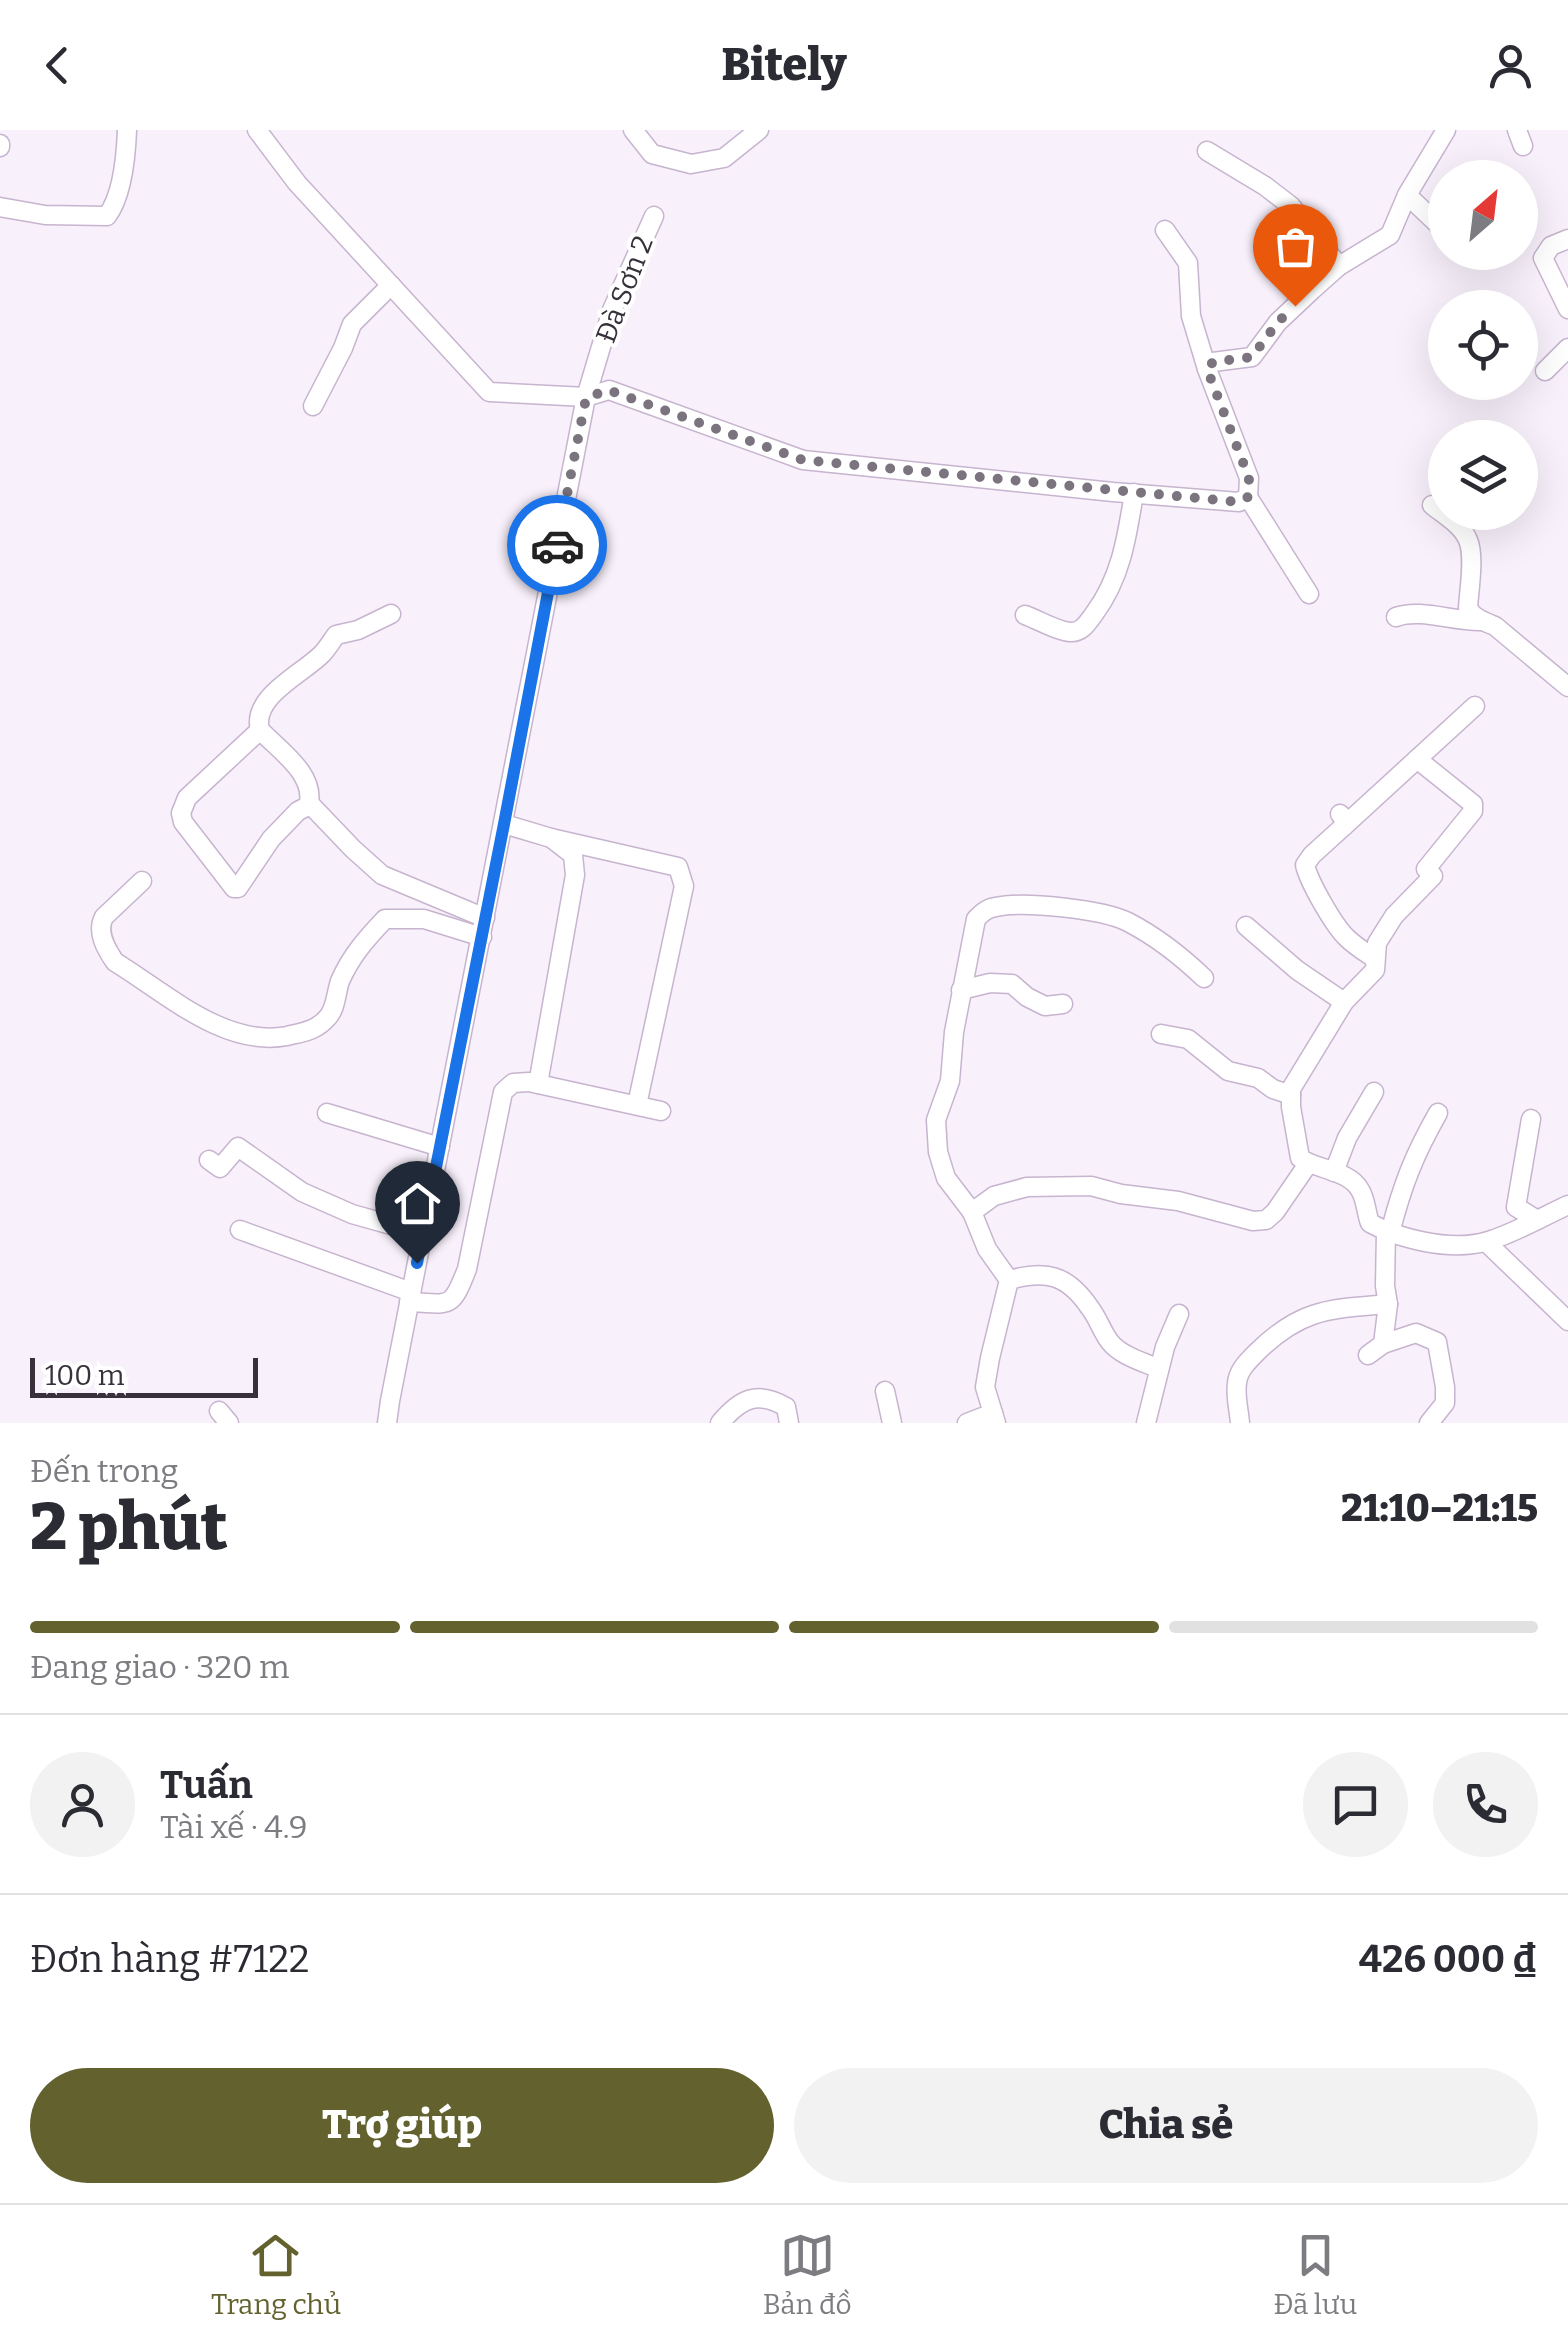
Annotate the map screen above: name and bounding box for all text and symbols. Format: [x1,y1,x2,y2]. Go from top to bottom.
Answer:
icon: back [30,38,85,93]
text: Bitely [721,38,847,92]
icon: person [1483,38,1538,93]
north arrow [1428,160,1538,270]
map controls [1428,160,1538,530]
pin [1253,204,1338,307]
icon: bag [1268,219,1323,274]
street label: Đà Sơn 2 [589,231,660,347]
button: locate [1428,290,1538,400]
button: layers [1428,420,1538,530]
courier [507,495,607,595]
icon: car [530,518,585,573]
pin [375,1161,460,1264]
icon: home [390,1176,445,1231]
scale bar [30,1353,258,1398]
text: 100 m [45,1359,125,1392]
text: Đến trong [30,1452,178,1490]
text: 21:10–21:15 [1341,1485,1538,1531]
text: 2 phút [30,1488,228,1566]
text: Đang giao · 320 m [30,1648,289,1686]
button: person [30,1752,135,1857]
button: chat [1303,1752,1408,1857]
button: phone [1433,1752,1538,1857]
text: Tuấn [160,1762,253,1808]
text: Tài xế · 4.9 [160,1808,308,1846]
text: Đơn hàng #7122 [30,1936,310,1982]
text: 426 000 ₫ [1359,1936,1538,1982]
button: Trợ giúp [30,2068,774,2183]
button: Chia sẻ [794,2068,1538,2183]
tab: Trang chủ [211,2228,341,2321]
tab: Bản đồ [763,2228,852,2321]
tab: Đã lưu [1273,2228,1357,2321]

